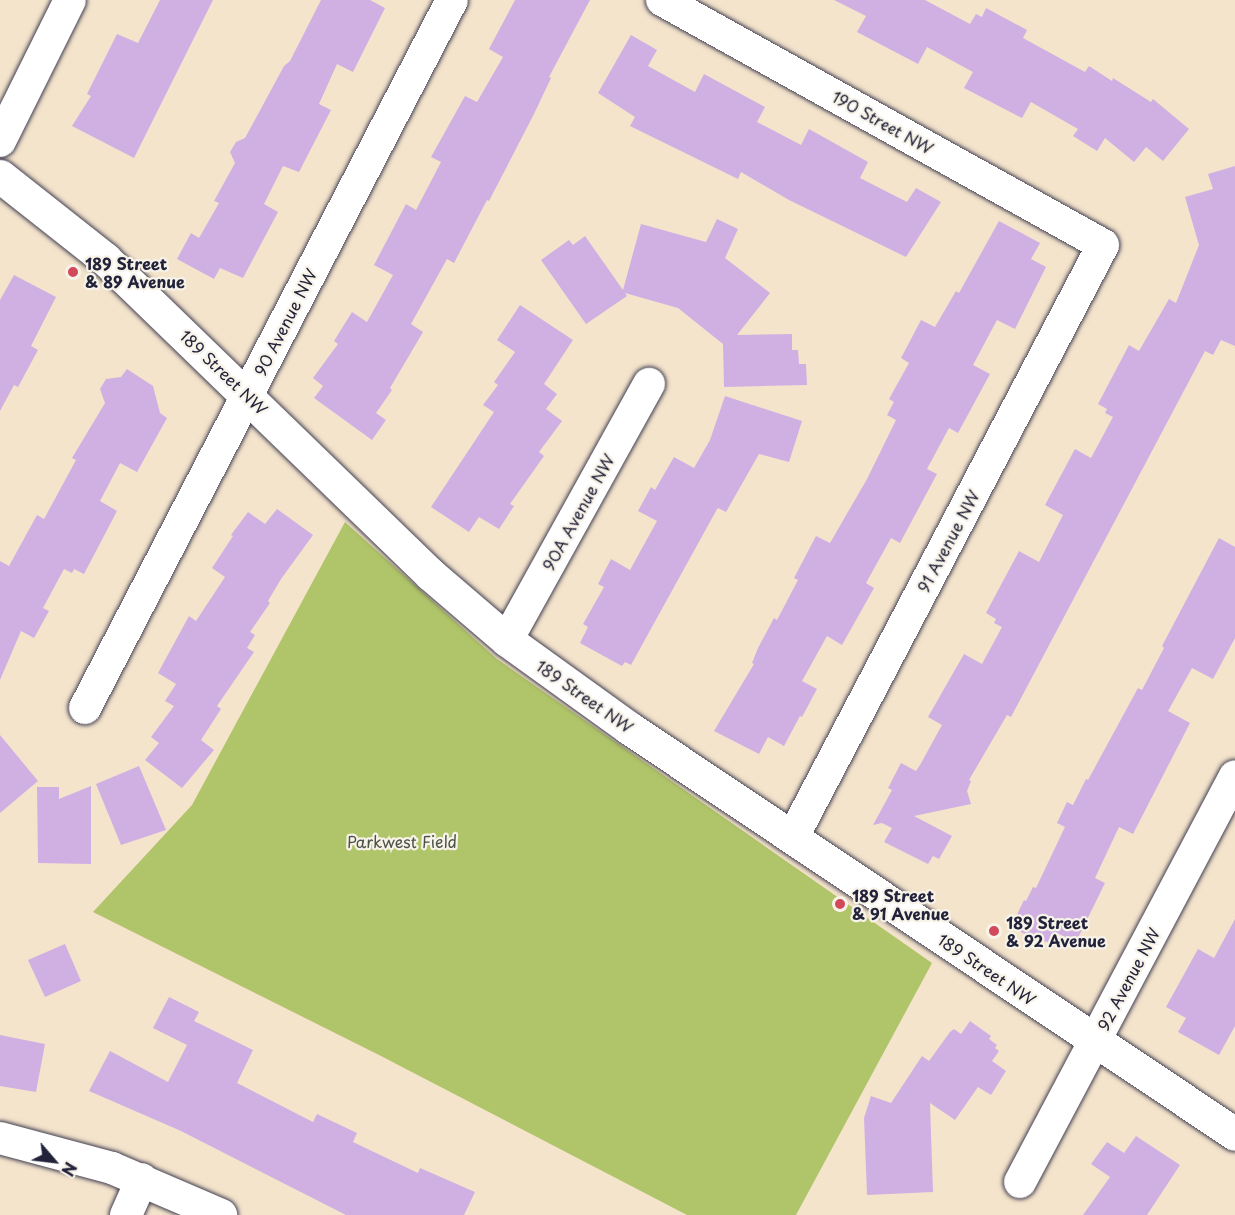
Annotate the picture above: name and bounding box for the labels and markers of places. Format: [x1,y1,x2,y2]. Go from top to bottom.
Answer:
place label: 189 Street & 89 Avenue [85,253,185,291]
marker: 189 Street & 89 Avenue [66,265,80,279]
place label: 189 Street & 91 Avenue [852,885,950,923]
marker: 189 Street & 91 Avenue [833,897,847,911]
place label: 189 Street & 92 Avenue [1006,912,1107,950]
marker: 189 Street & 92 Avenue [987,924,1001,938]

